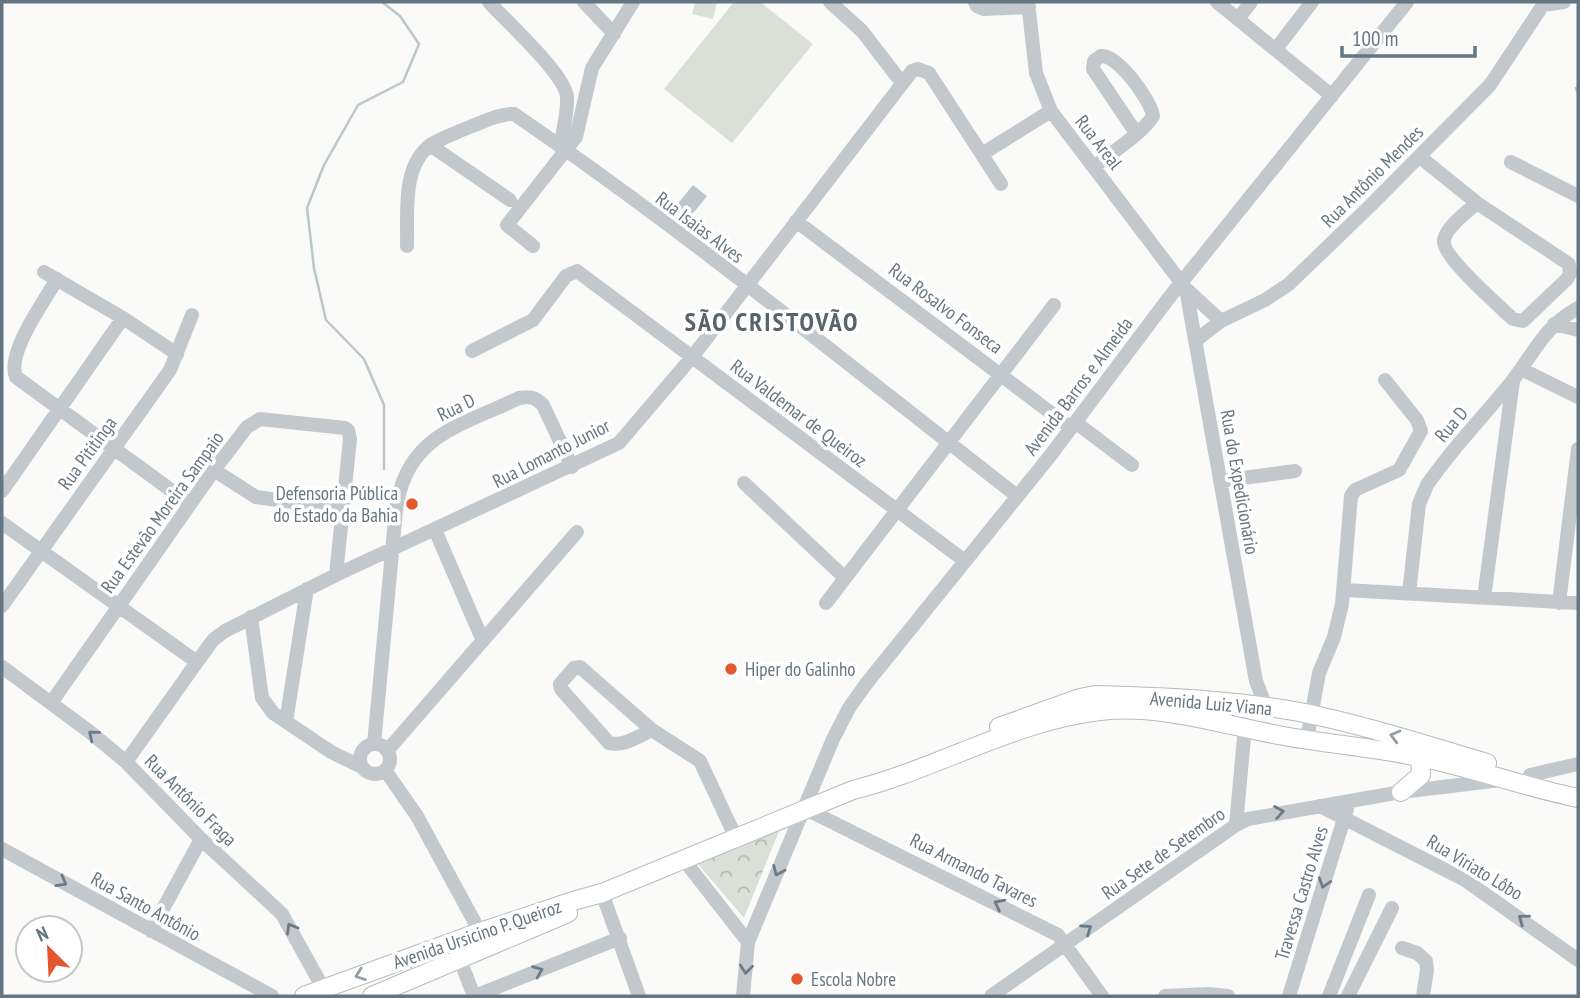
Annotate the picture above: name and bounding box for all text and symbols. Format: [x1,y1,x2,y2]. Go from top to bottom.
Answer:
scale bar [1342,14,1475,58]
text: 100 m [1352,25,1398,52]
street label: Rua Areal [1070,110,1128,174]
street label: Rua Antônio Mendes [1316,120,1428,232]
street label: Rua Isaias Alves [651,186,749,268]
street label: Rua Rosalvo Fonseca [884,257,1008,359]
district label: SÃO CRISTOVÃO [685,305,859,338]
street label: Avenida Barros e Almeida [1018,312,1138,460]
street label: Rua Valdemar de Queiroz [726,354,872,472]
street label: Rua D [433,388,479,426]
street label: Rua D [1429,401,1473,447]
street label: Rua do Expedicionário [1215,408,1265,556]
street label: Rua Pititinga [52,412,122,494]
street label: Rua Lomanto Junior [488,413,614,493]
street label: Rua Estevão Moreira Sampaio [95,426,229,598]
place label: Defensoria Pública do Estado da Bahia [273,481,398,527]
marker: Defensoria Pública do Estado da Bahia [404,496,420,512]
place label: Hiper do Galinho [745,657,856,681]
marker: Hiper do Galinho [723,661,739,677]
street label: Avenida Luiz Viana [1149,686,1273,720]
one-way arrow [1389,729,1401,744]
one-way arrow [89,731,101,744]
street label: Rua Antônio Fraga [140,749,242,851]
street label: Rua Sete de Setembro [1097,802,1229,904]
one-way arrow [1274,805,1285,820]
street label: Travessa Castro Alves [1269,823,1333,963]
street label: Rua Armando Tavares [906,828,1042,912]
street label: Rua Viriato Lôbo [1423,829,1527,905]
one-way arrow [772,864,786,877]
street label: Rua Santo Antônio [87,866,205,946]
one-way arrow [54,874,67,887]
one-way arrow [1318,877,1333,889]
street label: Avenida Ursicino P. Queiroz [390,894,564,974]
one-way arrow [994,899,1006,913]
north arrow [14,914,84,984]
one-way arrow [1518,915,1531,927]
text: N [33,920,52,947]
one-way arrow [286,923,299,935]
one-way arrow [1079,925,1092,937]
one-way arrow [738,963,753,975]
one-way arrow [532,965,544,979]
one-way arrow [354,967,366,981]
place label: Escola Nobre [811,967,896,991]
marker: Escola Nobre [789,971,805,987]

